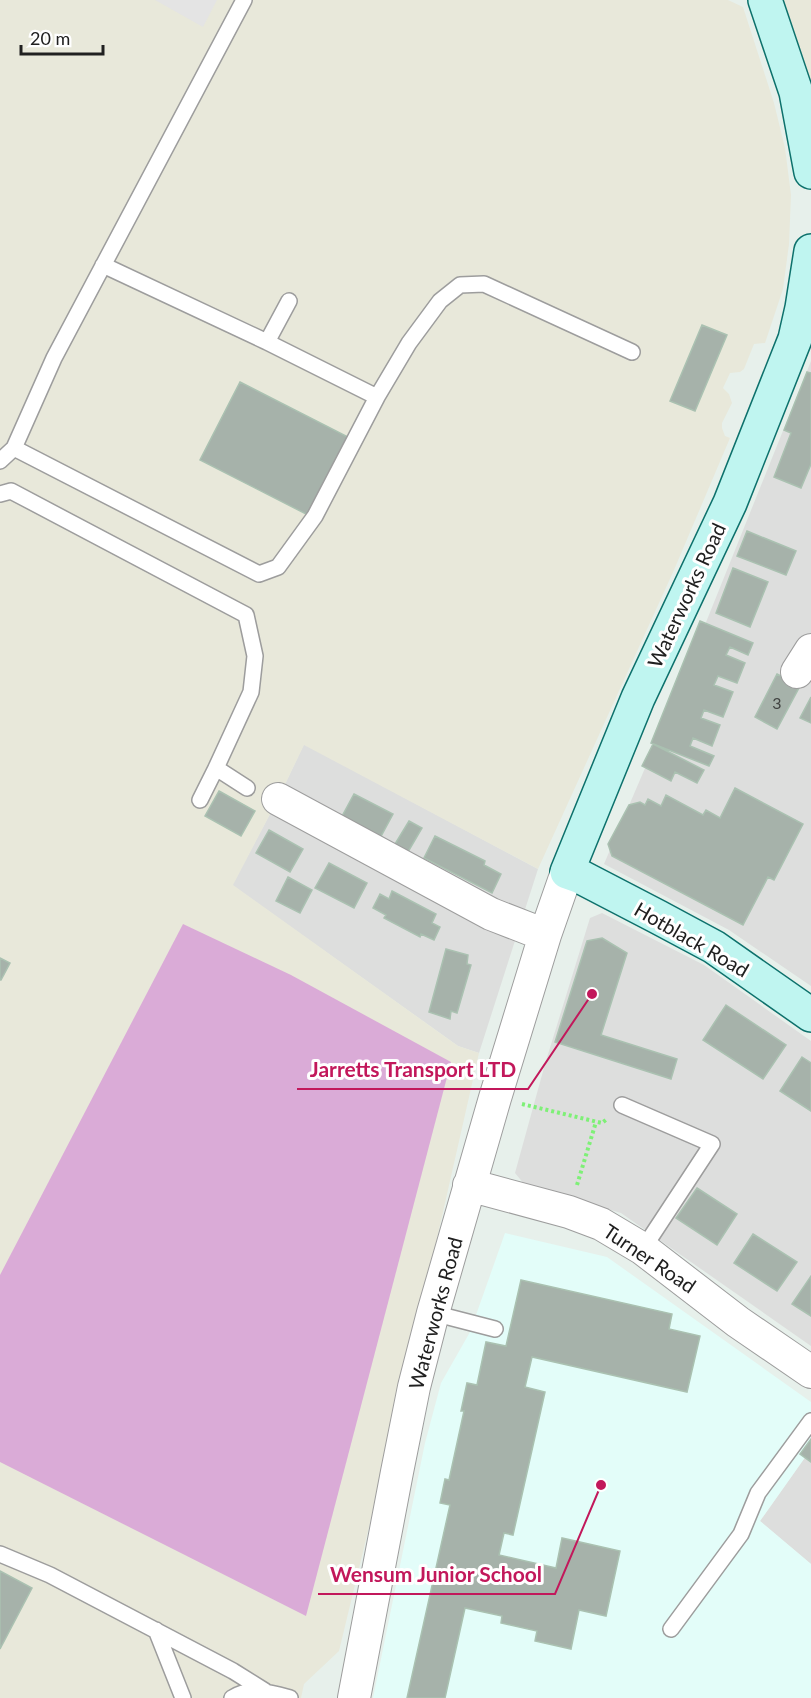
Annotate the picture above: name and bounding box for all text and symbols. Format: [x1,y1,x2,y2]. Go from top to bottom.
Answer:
scale bar [21,18,104,56]
text: 20 m [30,27,70,49]
street label: Waterworks Road [642,519,730,671]
house number: 3 [772,693,782,712]
street label: Hotblack Road [630,897,754,981]
callout: Jarretts Transport LTD [297,1050,528,1089]
text: Jarretts Transport LTD [310,1056,516,1081]
street label: Turner Road [599,1218,701,1298]
street label: Waterworks Road [403,1234,467,1392]
callout: Wensum Junior School [318,1555,555,1594]
text: Wensum Junior School [330,1561,542,1586]

